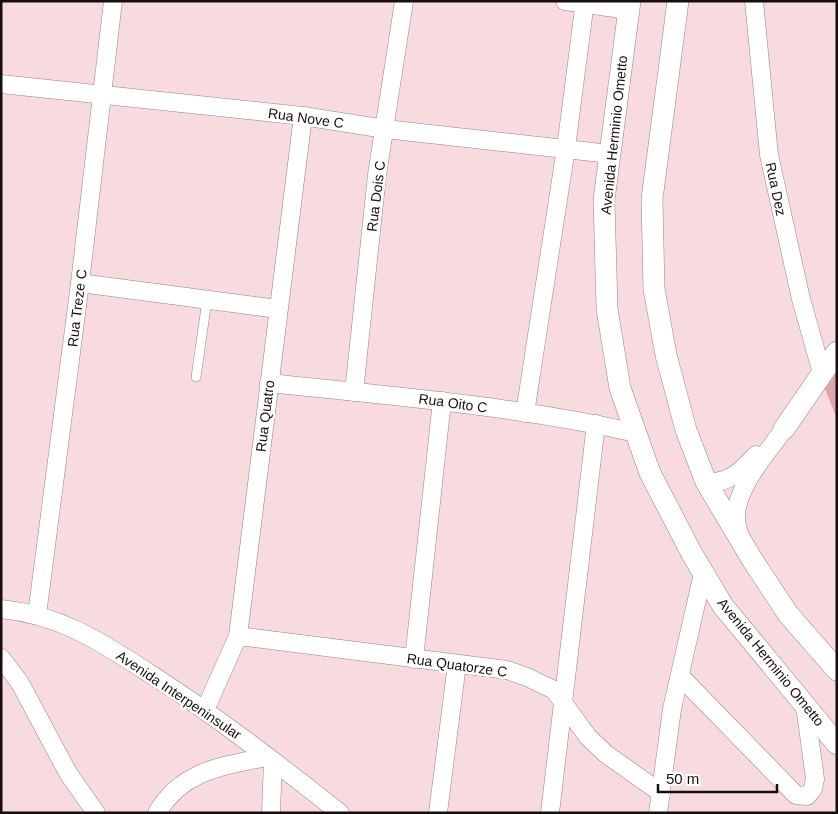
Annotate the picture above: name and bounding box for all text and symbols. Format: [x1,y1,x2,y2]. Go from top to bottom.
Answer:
street label: Avenida Herminio Ometto [598,54,630,215]
street label: Rua Nove C [267,105,345,131]
street label: Rua Dois C [364,159,388,233]
street label: Rua Dez [763,161,789,217]
street label: Rua Treze C [64,268,90,348]
street label: Rua Quatro [253,379,277,453]
street label: Rua Oito C [418,390,488,416]
street label: Avenida Herminio Ometto [714,595,828,729]
street label: Avenida Interpeninsular [114,647,245,743]
street label: Rua Quatorze C [406,650,508,680]
scale bar [658,762,777,794]
text: 50 m [666,770,699,787]

